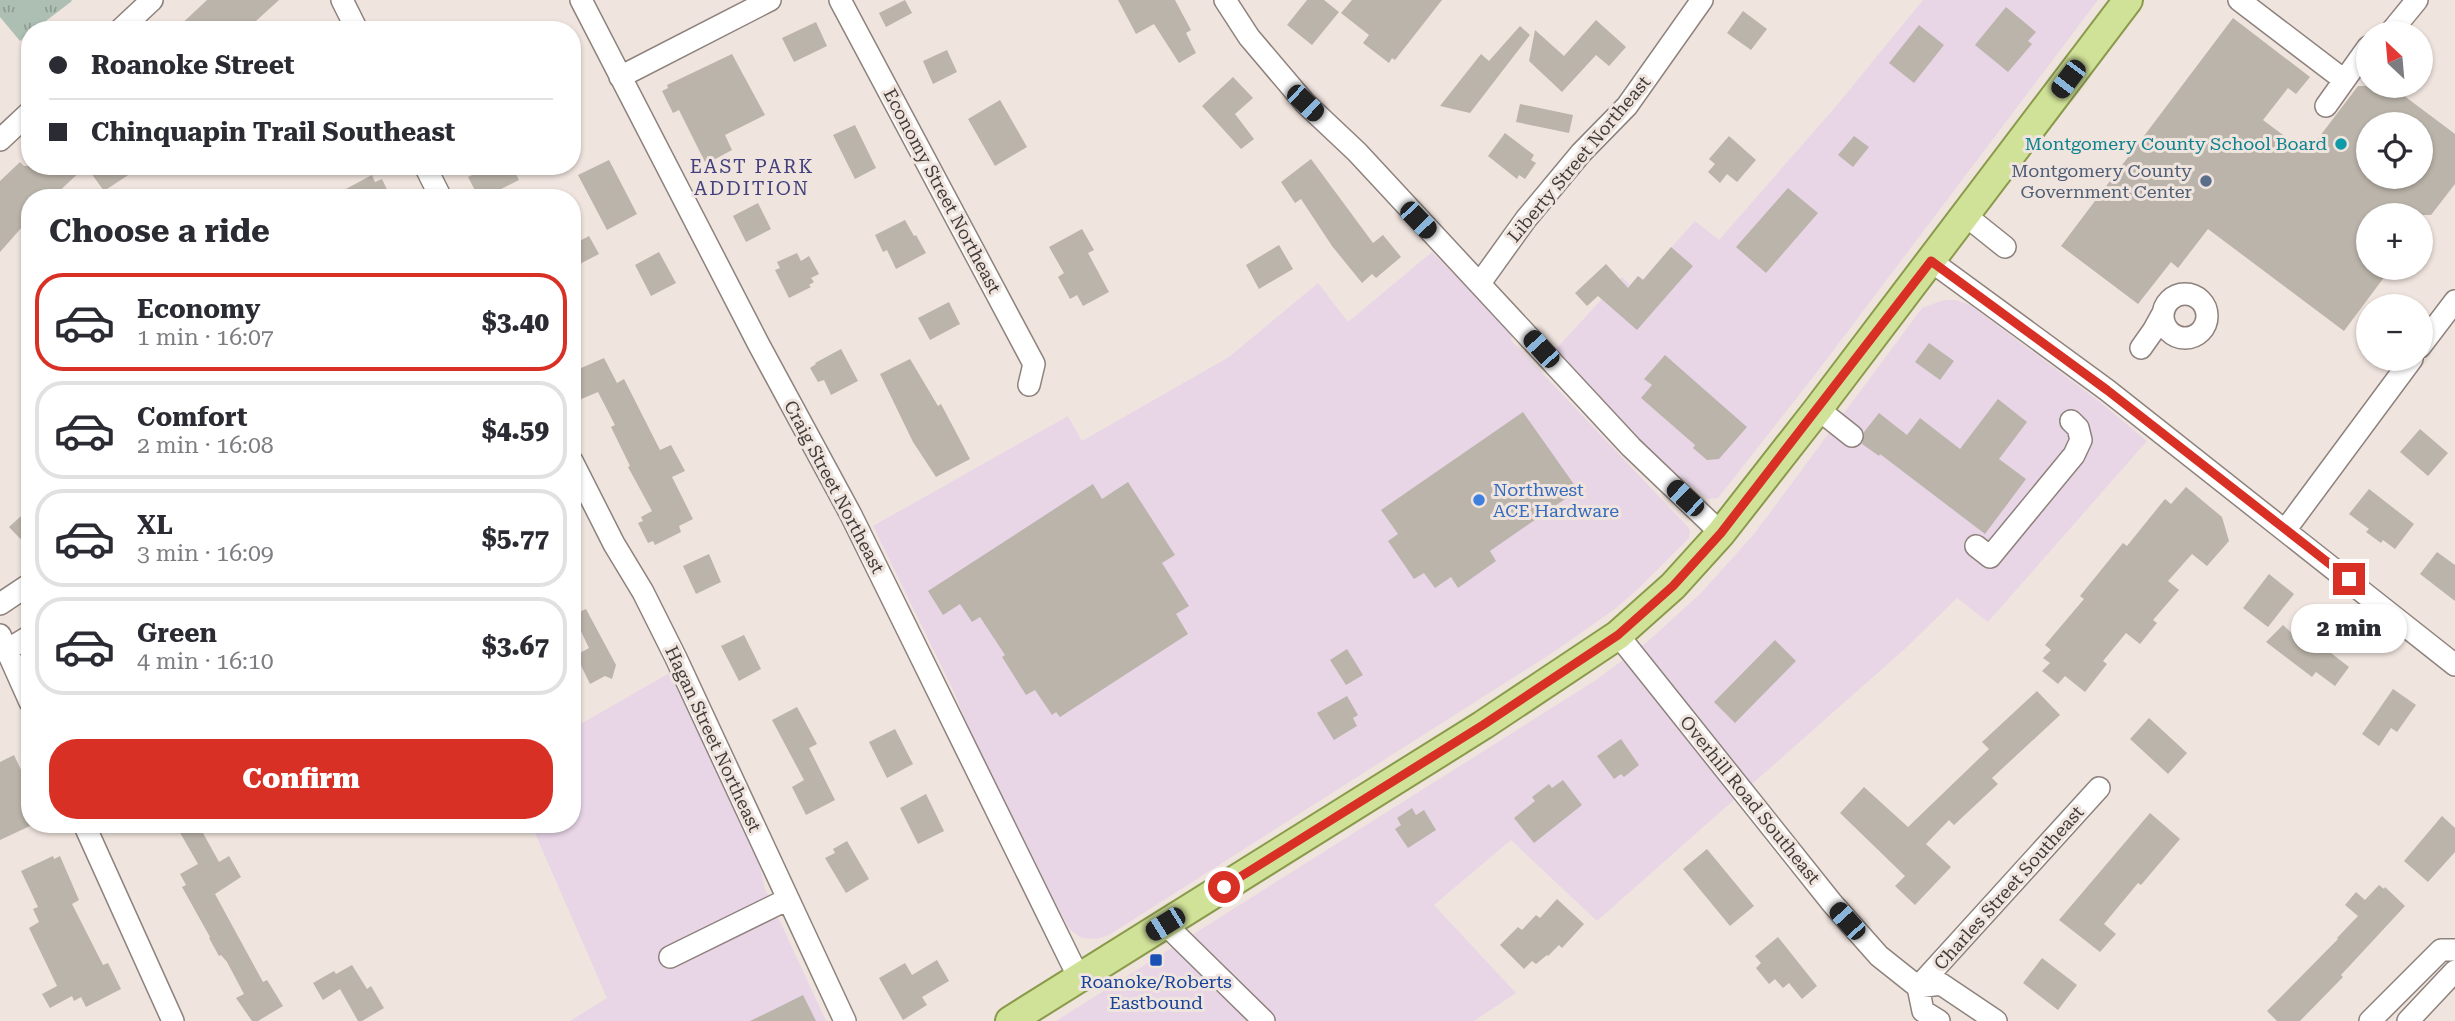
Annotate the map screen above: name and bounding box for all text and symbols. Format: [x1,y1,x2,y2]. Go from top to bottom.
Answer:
north arrow [2356,21,2432,98]
map controls [2356,21,2433,371]
text: Roanoke Street [91,50,295,80]
car [2047,56,2090,102]
street label: Liberty Street Northeast [1503,71,1654,246]
car [1283,81,1328,125]
street label: Economy Street Northeast [879,85,1006,297]
button: locate [2356,112,2433,189]
text: Chinquapin Trail Southeast [91,117,455,147]
place label: Montgomery County School Board [2025,133,2327,154]
marker: Montgomery County School Board [2333,136,2349,152]
district label: EAST PARK ADDITION [690,155,814,200]
place label: Montgomery County Government Center [2011,160,2192,202]
marker: Montgomery County Government Center [2198,173,2214,189]
car [1396,198,1441,242]
button: + [2356,203,2433,280]
text: Choose a ride [49,212,270,250]
icon: car [53,291,116,354]
text: Economy [137,294,260,324]
button: − [2356,294,2433,371]
text: $3.40 [482,307,549,337]
text: 1 min · 16:07 [137,324,274,351]
car [1520,326,1563,372]
street label: Craig Street Northeast [780,397,889,577]
icon: car [53,399,116,462]
text: Comfort [137,402,247,432]
text: $4.59 [482,415,549,445]
text: 2 min · 16:08 [137,432,274,459]
car [1663,476,1708,520]
place label: Northwest ACE Hardware [1493,479,1619,521]
marker: Northwest ACE Hardware [1471,492,1487,508]
icon: car [53,507,116,570]
text: XL [137,510,173,540]
text: $5.77 [482,523,549,553]
text: 3 min · 16:09 [137,540,274,567]
route end [2333,563,2365,595]
callout: 2 min [2291,604,2407,652]
icon: car [53,615,116,678]
text: 2 min [2317,615,2381,642]
text: Green [137,618,217,648]
text: $3.67 [482,631,549,661]
street label: Hagan Street Northeast [661,642,766,835]
text: 4 min · 16:10 [137,648,274,675]
street label: Overhill Road Southeast [1676,711,1825,888]
button: Confirm [49,739,553,819]
street label: Charles Street Southeast [1929,801,2088,974]
route start [1208,871,1240,903]
car [1826,898,1869,944]
car [1142,904,1189,944]
marker: Roanoke/Roberts Eastbound [1148,952,1164,968]
place label: Roanoke/Roberts Eastbound [1080,971,1232,1013]

